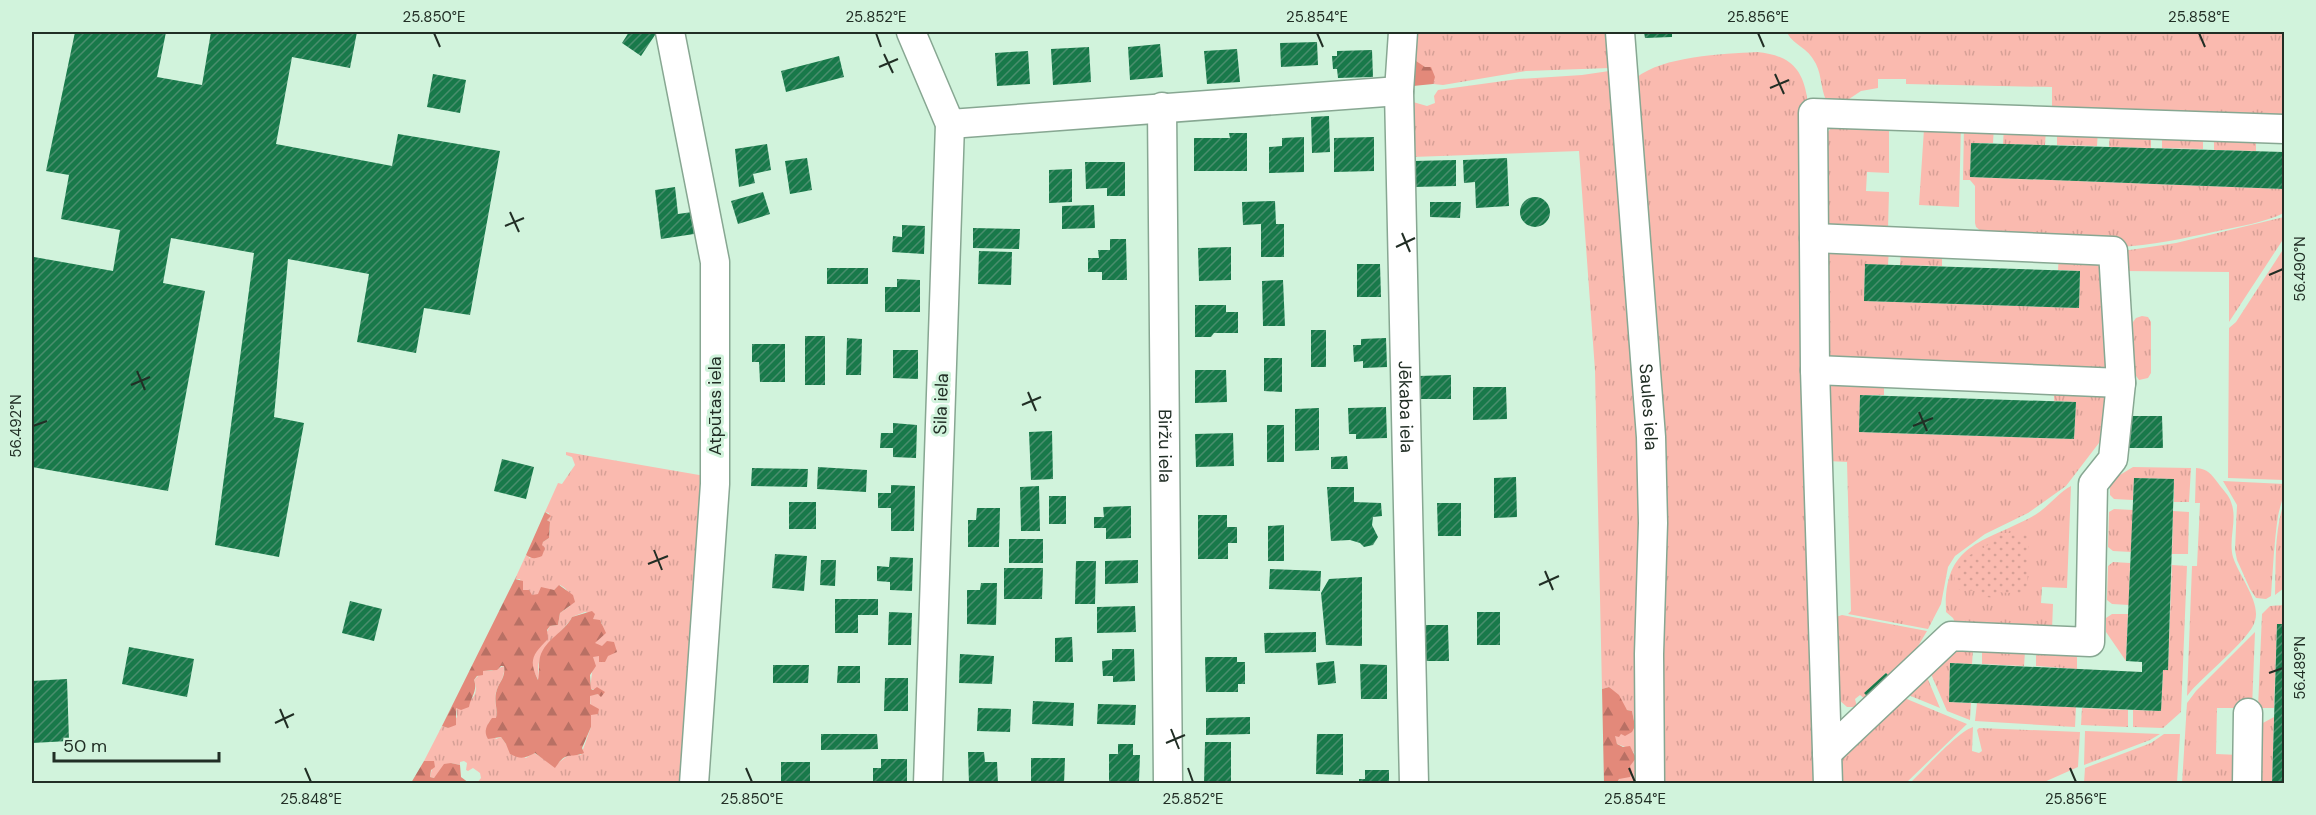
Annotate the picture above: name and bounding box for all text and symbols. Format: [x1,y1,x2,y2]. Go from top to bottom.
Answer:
text: 25.850°E [403,7,465,27]
text: 25.852°E [845,7,907,27]
text: 25.854°E [1286,7,1348,27]
text: 25.856°E [1727,7,1789,27]
text: 25.858°E [2168,7,2230,27]
text: 56.490°N [2290,236,2310,302]
street label: Atpūtas iela [703,357,727,455]
street label: Jēkaba iela [1393,360,1419,453]
street label: Saules iela [1633,363,1663,451]
street label: Sila iela [928,373,954,435]
text: 56.492°N [6,394,26,458]
street label: Biržu iela [1153,409,1177,483]
text: 56.489°N [2290,636,2310,700]
scale bar [54,725,219,763]
text: 50 m [63,734,107,758]
text: 25.848°E [280,789,342,809]
text: 25.850°E [721,789,783,809]
text: 25.852°E [1162,789,1224,809]
text: 25.854°E [1604,789,1666,809]
text: 25.856°E [2045,789,2107,809]

